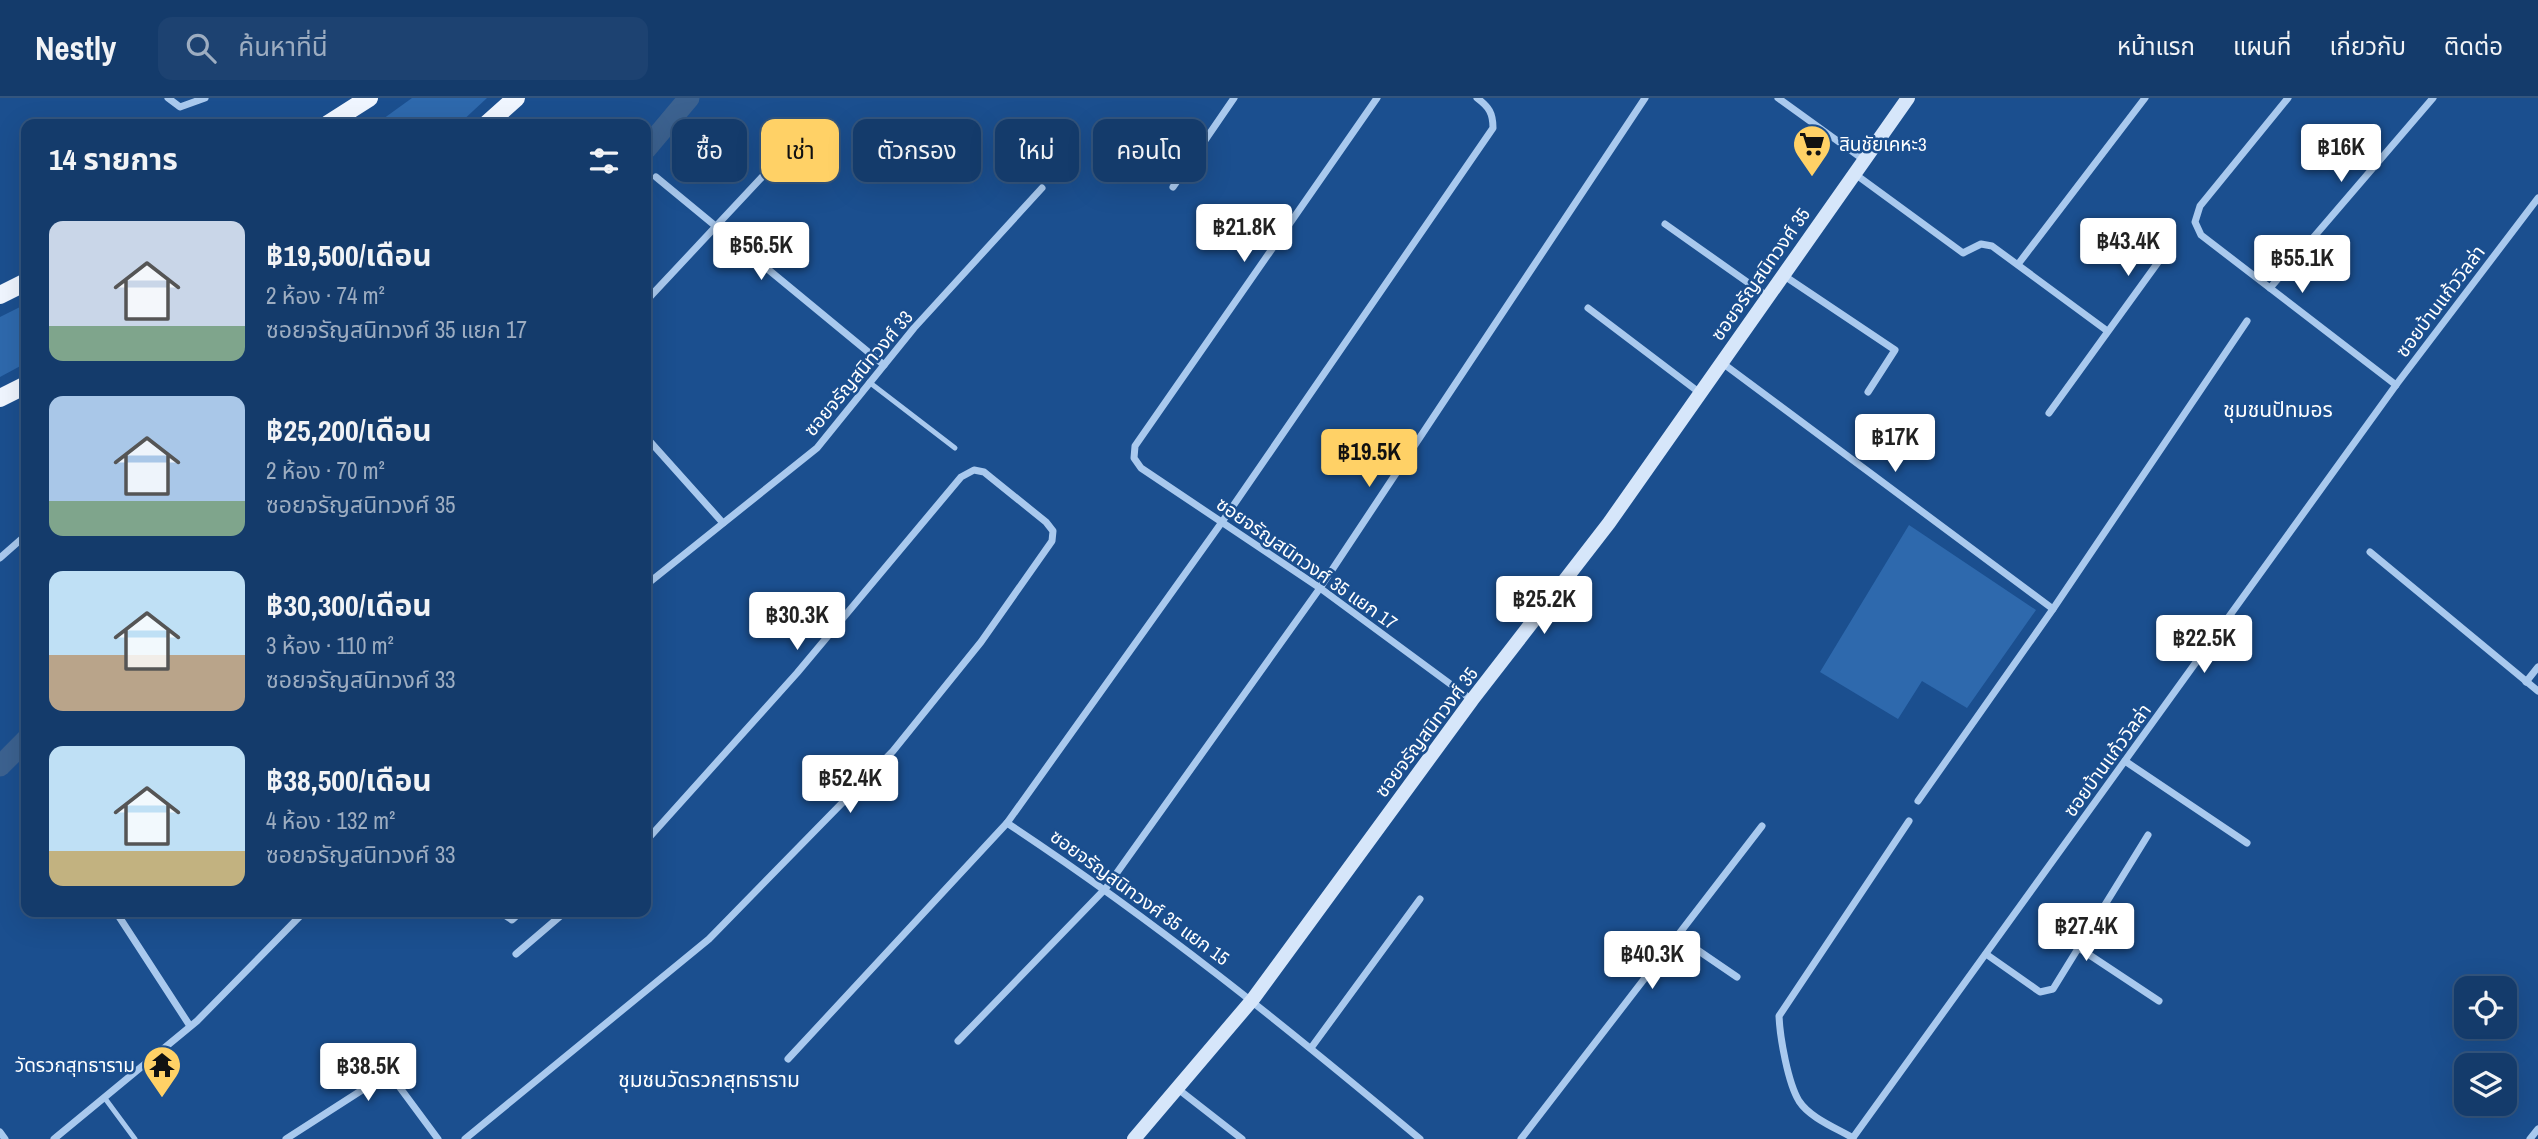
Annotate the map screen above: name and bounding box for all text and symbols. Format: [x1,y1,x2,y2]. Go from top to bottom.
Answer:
search box [158,17,648,80]
text: Nestly [35,26,116,70]
icon: search [182,29,220,67]
text: ค้นหาที่นี่ [238,29,328,64]
text: หน้าแรก [2117,30,2195,62]
text: แผนที่ [2233,30,2291,62]
text: เกี่ยวกับ [2329,30,2406,62]
text: ติดต่อ [2444,30,2503,62]
chip: ซื้อ [672,119,747,182]
chip: เช่า [761,119,839,182]
chip: ตัวกรอง [853,119,981,182]
chip: ใหม่ [995,119,1079,182]
chip: คอนโด [1093,119,1206,182]
supermarket icon: สินชัยเคหะ3 [1791,123,1833,178]
pin: ฿16K [2300,125,2382,184]
place label: สินชัยเคหะ3 [1839,131,1927,157]
text: ฿16K [2317,131,2365,162]
text: 14 รายการ [49,139,178,179]
icon: filters [585,142,623,180]
street label: ซอยจรัญสนิทวงศ์ 35 [1704,202,1816,346]
pin: ฿21.8K [1187,204,1301,264]
text: ฿21.8K [1212,211,1276,242]
pin: ฿43.4K [2071,218,2185,278]
pin: ฿56.5K [704,222,818,282]
text: ฿43.4K [2096,225,2160,256]
text: ฿56.5K [729,229,793,260]
text: ฿19,500/เดือน [266,235,432,275]
pin: ฿55.1K [2245,236,2359,295]
street label: ซอยบ้านแก้ววิลล่า [2389,240,2491,362]
text: ฿55.1K [2270,242,2334,273]
icon: home [105,249,189,333]
text: 2 ห้อง · 74 m² [266,280,385,311]
street label: ซอยจรัญสนิทวงศ์ 33 [798,305,918,441]
text: ซอยจรัญสนิทวงศ์ 35 แยก 17 [266,314,527,345]
district label: ชุมชนปัทมอร [2223,395,2333,424]
text: ฿25,200/เดือน [266,410,432,450]
pin: ฿17K [1854,414,1936,474]
text: ฿17K [1871,421,1919,452]
icon: home [105,424,189,508]
pin: ฿19.5K [1312,430,1426,489]
text: ฿19.5K [1337,436,1401,467]
text: 2 ห้อง · 70 m² [266,455,385,486]
text: ซอยจรัญสนิทวงศ์ 35 [266,489,456,520]
street label: ซอยจรัญสนิทวงศ์ 35 แยก 17 [1211,491,1403,636]
pin: ฿25.2K [1487,576,1601,636]
text: ฿25.2K [1512,583,1576,614]
text: ฿30,300/เดือน [266,585,432,625]
pin: ฿30.3K [740,592,854,652]
icon: home [105,599,189,683]
text: ฿30.3K [765,599,829,630]
pin: ฿22.5K [2147,616,2261,675]
text: ฿22.5K [2172,622,2236,653]
text: 3 ห้อง · 110 m² [266,630,394,661]
street label: ซอยจรัญสนิทวงศ์ 35 [1368,661,1484,802]
text: ซอยจรัญสนิทวงศ์ 33 [266,664,456,695]
street label: ซอยบ้านแก้ววิลล่า [2057,698,2157,822]
pin: ฿52.4K [793,756,907,815]
text: ฿38,500/เดือน [266,760,432,800]
text: ฿52.4K [818,762,882,793]
icon: home [105,774,189,858]
text: 4 ห้อง · 132 m² [266,805,395,836]
street label: ซอยจรัญสนิทวงศ์ 35 แยก 15 [1045,823,1235,971]
text: ซอยจรัญสนิทวงศ์ 33 [266,839,456,870]
pin: ฿27.4K [2029,904,2143,963]
text: ฿27.4K [2054,910,2118,941]
pin: ฿40.3K [1595,932,1709,991]
text: ฿40.3K [1620,938,1684,969]
map controls [2454,976,2517,1116]
button: locate [2454,976,2517,1039]
temple icon: วัดรวกสุทธาราม [141,1044,183,1099]
pin: ฿38.5K [311,1044,425,1103]
text: ฿38.5K [336,1050,400,1081]
place label: วัดรวกสุทธาราม [15,1052,135,1078]
button: layers [2454,1053,2517,1116]
district label: ชุมชนวัดรวกสุทธาราม [618,1065,800,1094]

